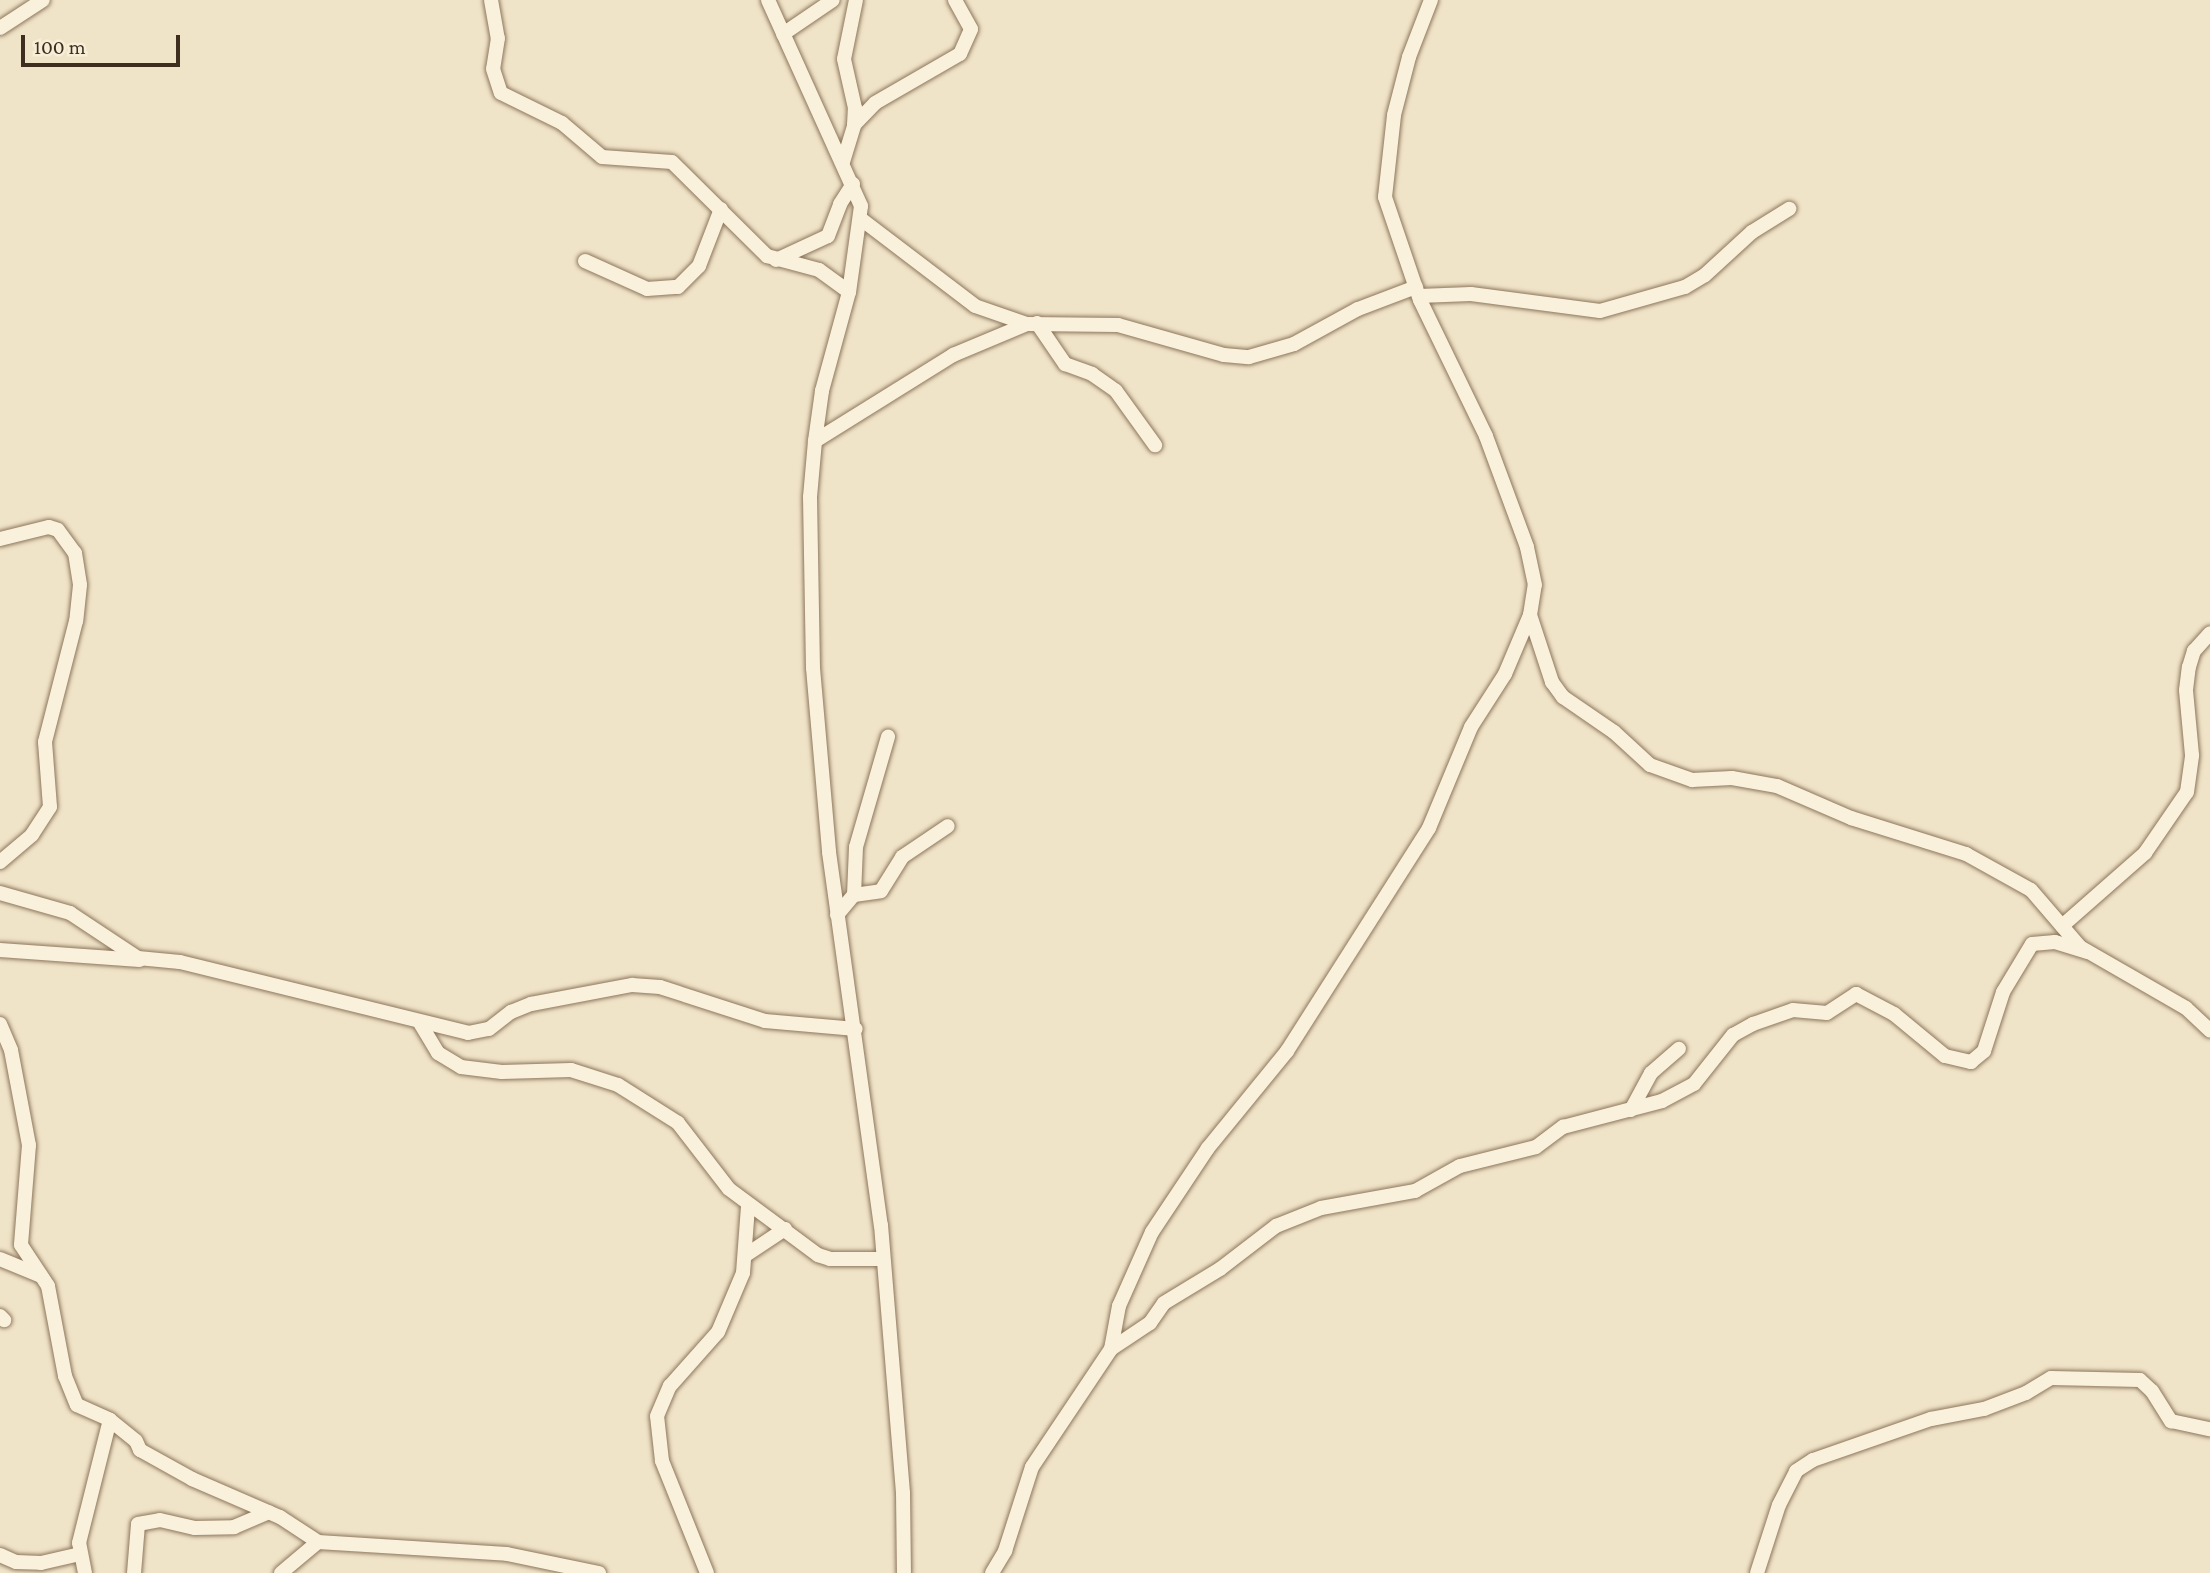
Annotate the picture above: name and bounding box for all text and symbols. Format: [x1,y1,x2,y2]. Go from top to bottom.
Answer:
scale bar [24,21,184,65]
text: 100 m [34,35,86,59]

